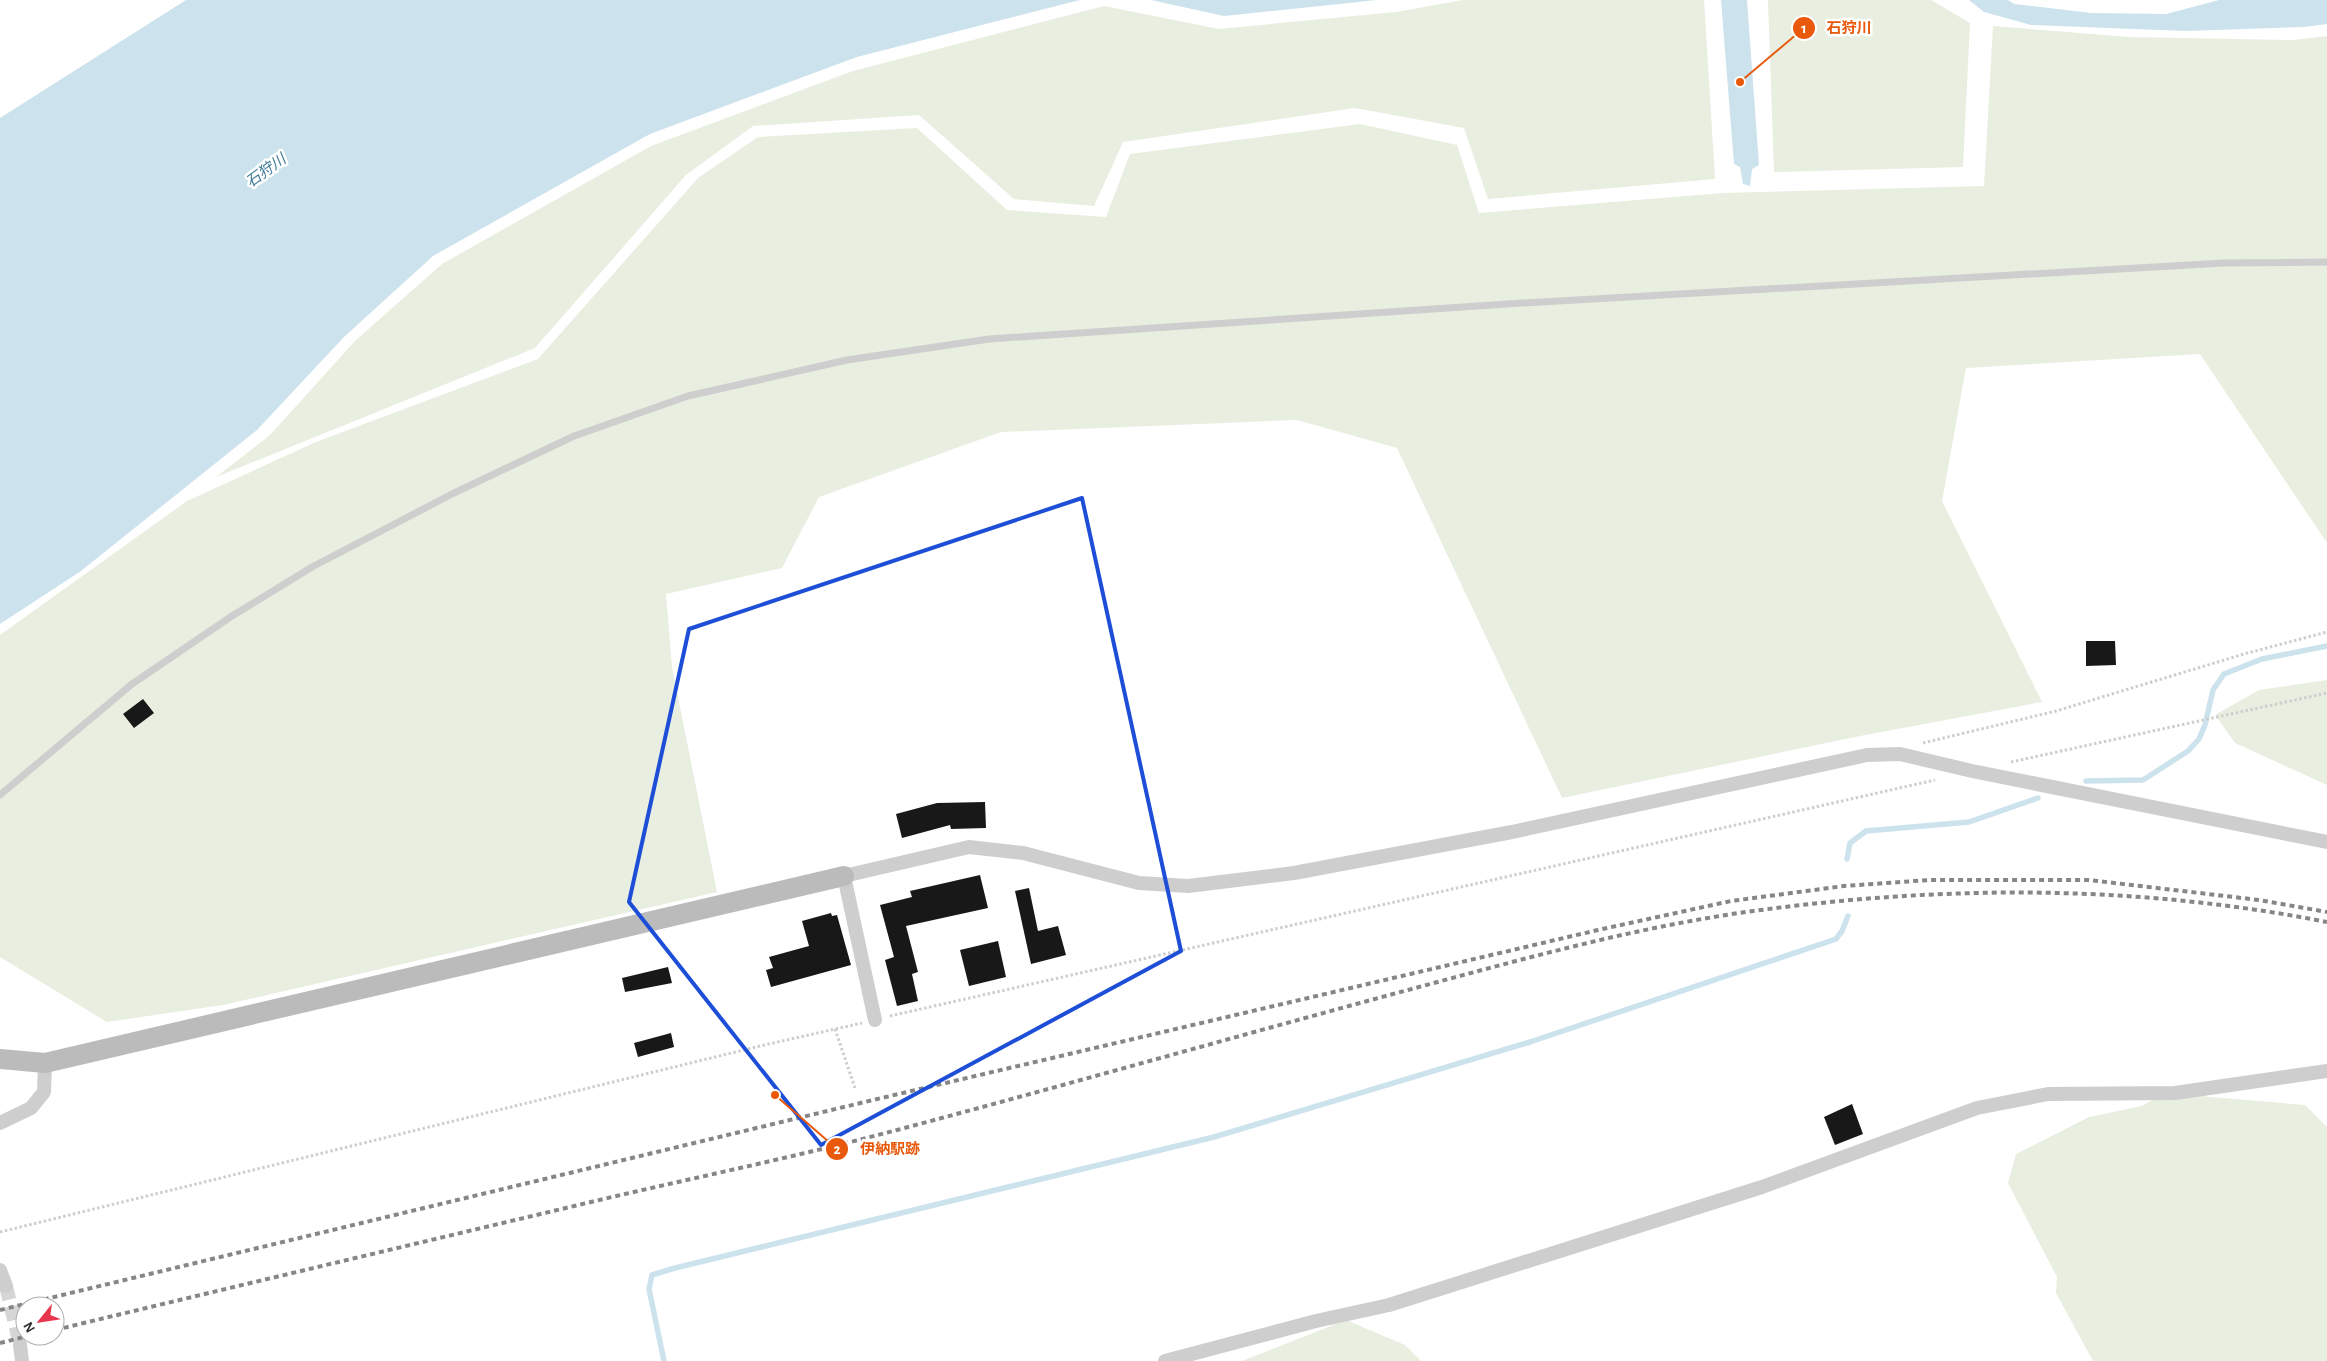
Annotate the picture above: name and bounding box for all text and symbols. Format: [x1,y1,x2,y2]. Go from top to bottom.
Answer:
callout: 石狩川 [1792,13,1882,43]
text: 石狩川 [1826,20,1872,36]
text: 1 [1801,21,1807,36]
water label: 石狩川 [243,150,290,190]
callout: 伊納駅跡 [825,1134,930,1164]
text: 伊納駅跡 [860,1141,920,1157]
text: 2 [833,1142,841,1157]
north arrow [15,1296,65,1346]
text: N [21,1319,38,1335]

